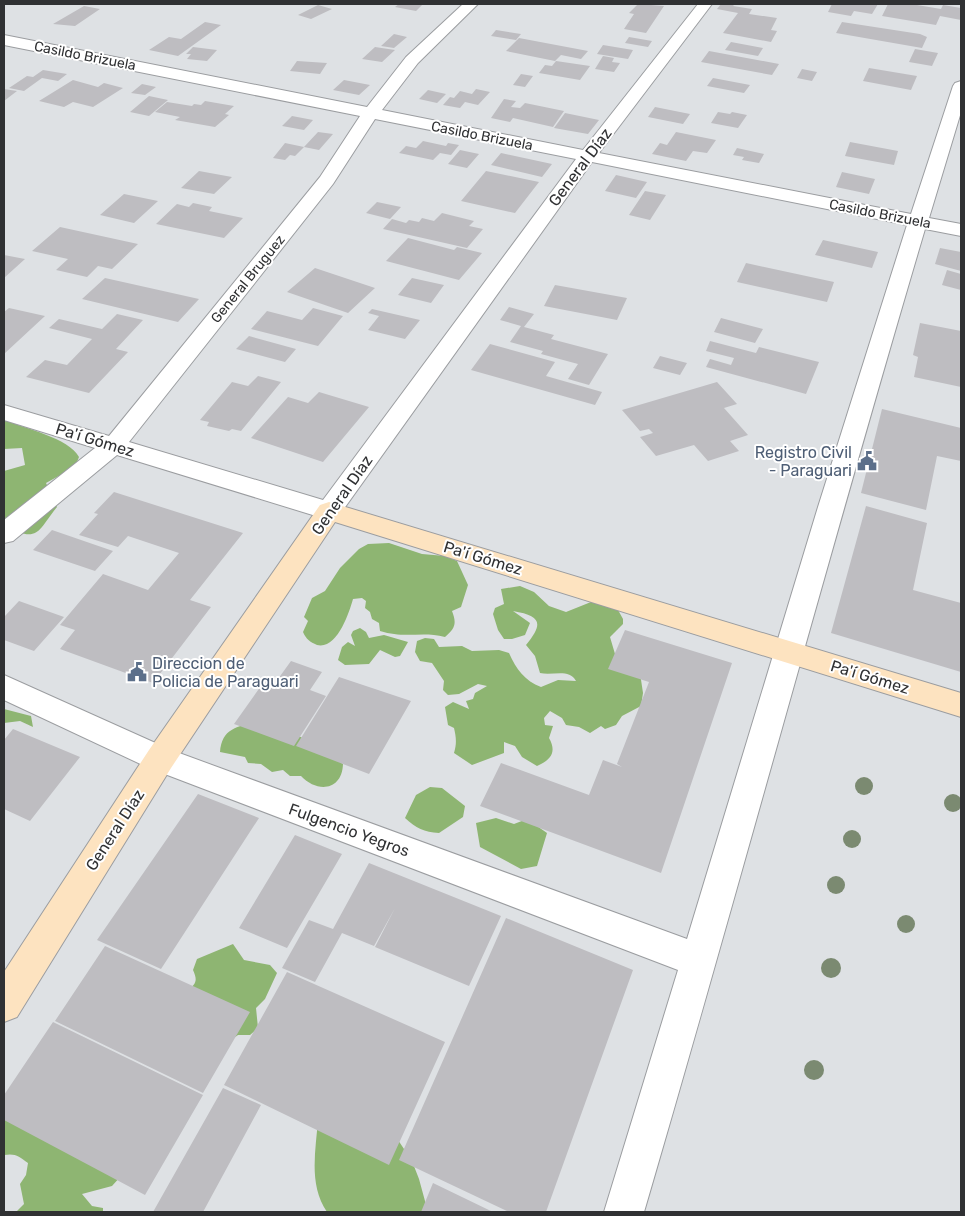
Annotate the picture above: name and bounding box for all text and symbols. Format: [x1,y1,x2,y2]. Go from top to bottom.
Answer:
street label: Casildo Brizuela [33,38,137,74]
street label: Casildo Brizuela [430,118,534,154]
street label: General Díaz [544,124,616,210]
street label: Casildo Brizuela [828,196,932,232]
street label: General Bruguez [207,232,289,326]
street label: Pa'í Gómez [53,419,137,461]
place label: Registro Civil - Paraguari [755,443,852,480]
public building icon: Registro Civil - Paraguari [856,450,878,472]
street label: General Díaz [308,451,376,539]
street label: Pa'í Gómez [441,537,525,579]
place label: Direccion de Policia de Paraguari [152,654,299,691]
street label: Pa'í Gómez [828,656,912,698]
public building icon: Direccion de Policia de Paraguari [126,661,148,683]
street label: General Díaz [82,786,148,874]
street label: Fulgencio Yegros [286,799,412,861]

